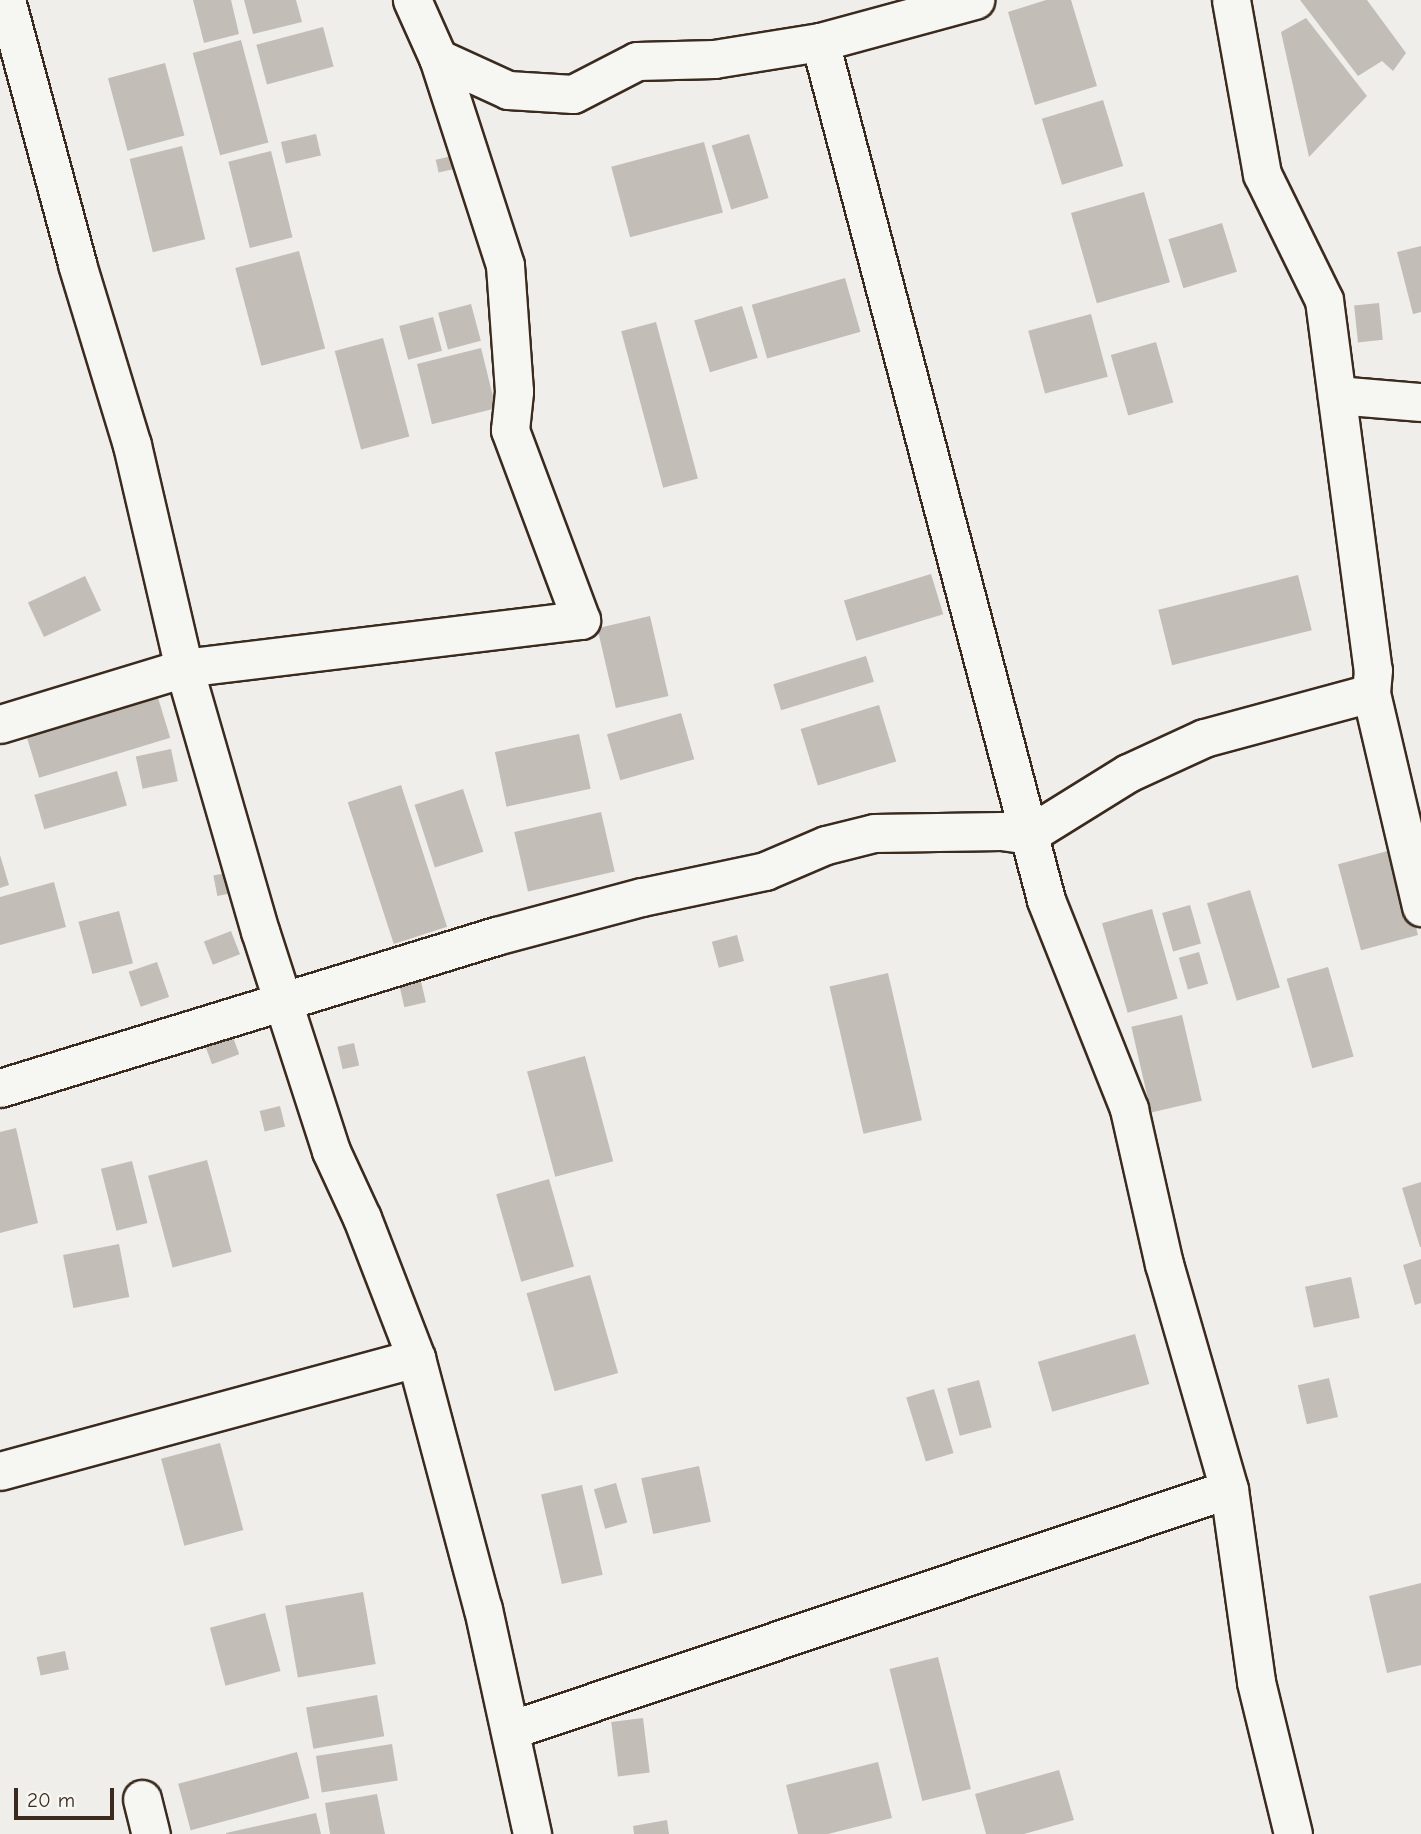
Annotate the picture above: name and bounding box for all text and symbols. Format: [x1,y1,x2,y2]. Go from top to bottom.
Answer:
scale bar [18,1774,117,1818]
text: 20 m [27,1788,75,1812]

